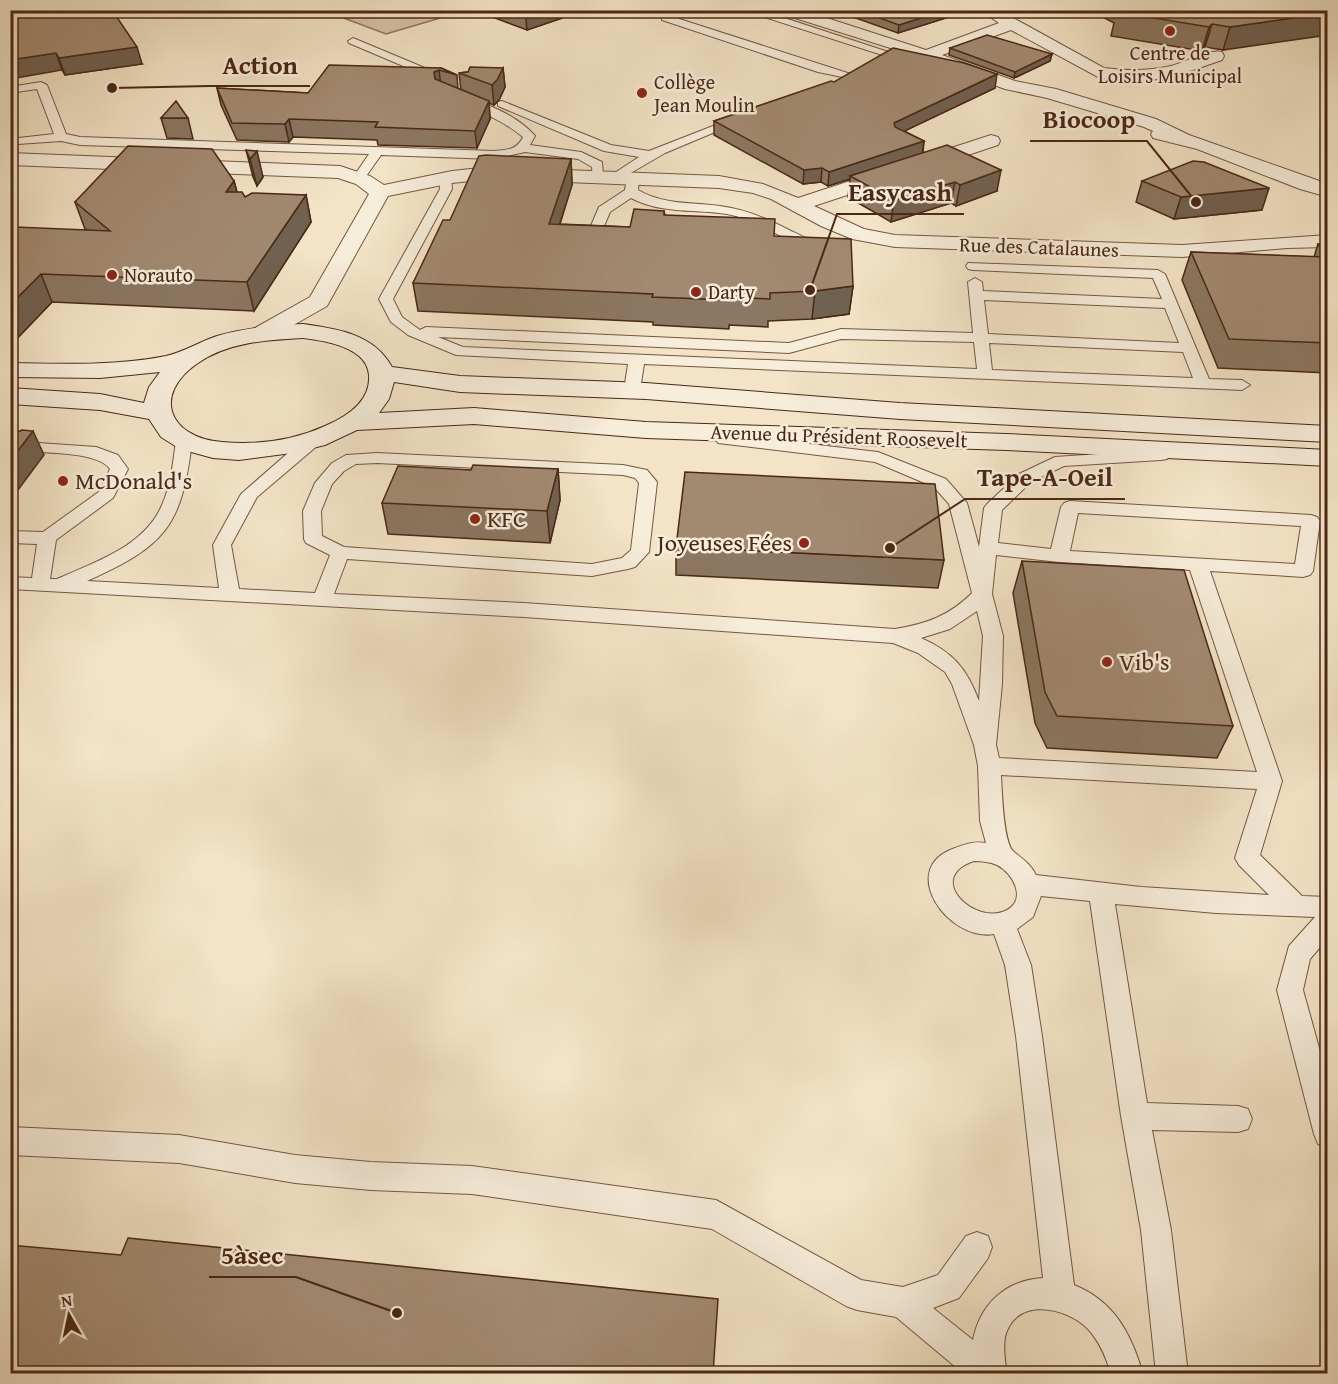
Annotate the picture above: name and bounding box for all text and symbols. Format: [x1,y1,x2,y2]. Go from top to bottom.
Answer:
marker: Centre de Loisirs Municipal [1163,24,1177,38]
place label: Centre de Loisirs Municipal [1098,38,1242,90]
callout: Action [210,42,310,86]
text: Action [222,45,298,84]
place label: Collège Jean Moulin [651,67,755,119]
marker: Collège Jean Moulin [635,86,649,100]
callout: Biocoop [1030,97,1147,141]
text: Biocoop [1043,99,1135,138]
callout: Easycash [837,170,964,214]
text: Easycash [848,172,952,211]
street label: Rue des Catalaunes [959,229,1119,264]
place label: Norauto [124,260,193,289]
marker: Norauto [105,268,119,282]
place label: Darty [708,277,755,306]
marker: Darty [689,285,703,299]
street label: Avenue du Président Roosevelt [710,417,968,454]
callout: Tape-A-Oeil [965,455,1125,499]
text: Tape-A-Oeil [977,457,1113,496]
place label: McDonald's [75,463,192,498]
marker: McDonald's [56,474,70,488]
place label: KFC [487,501,526,536]
marker: KFC [468,512,482,526]
place label: Joyeuses Fées [654,525,792,560]
marker: Joyeuses Fées [797,536,811,550]
place label: Vib's [1119,644,1170,679]
marker: Vib's [1100,655,1114,669]
callout: 5àsec [209,1233,296,1277]
text: 5àsec [221,1235,283,1274]
north arrow [39,1285,99,1345]
text: N [59,1287,74,1313]

